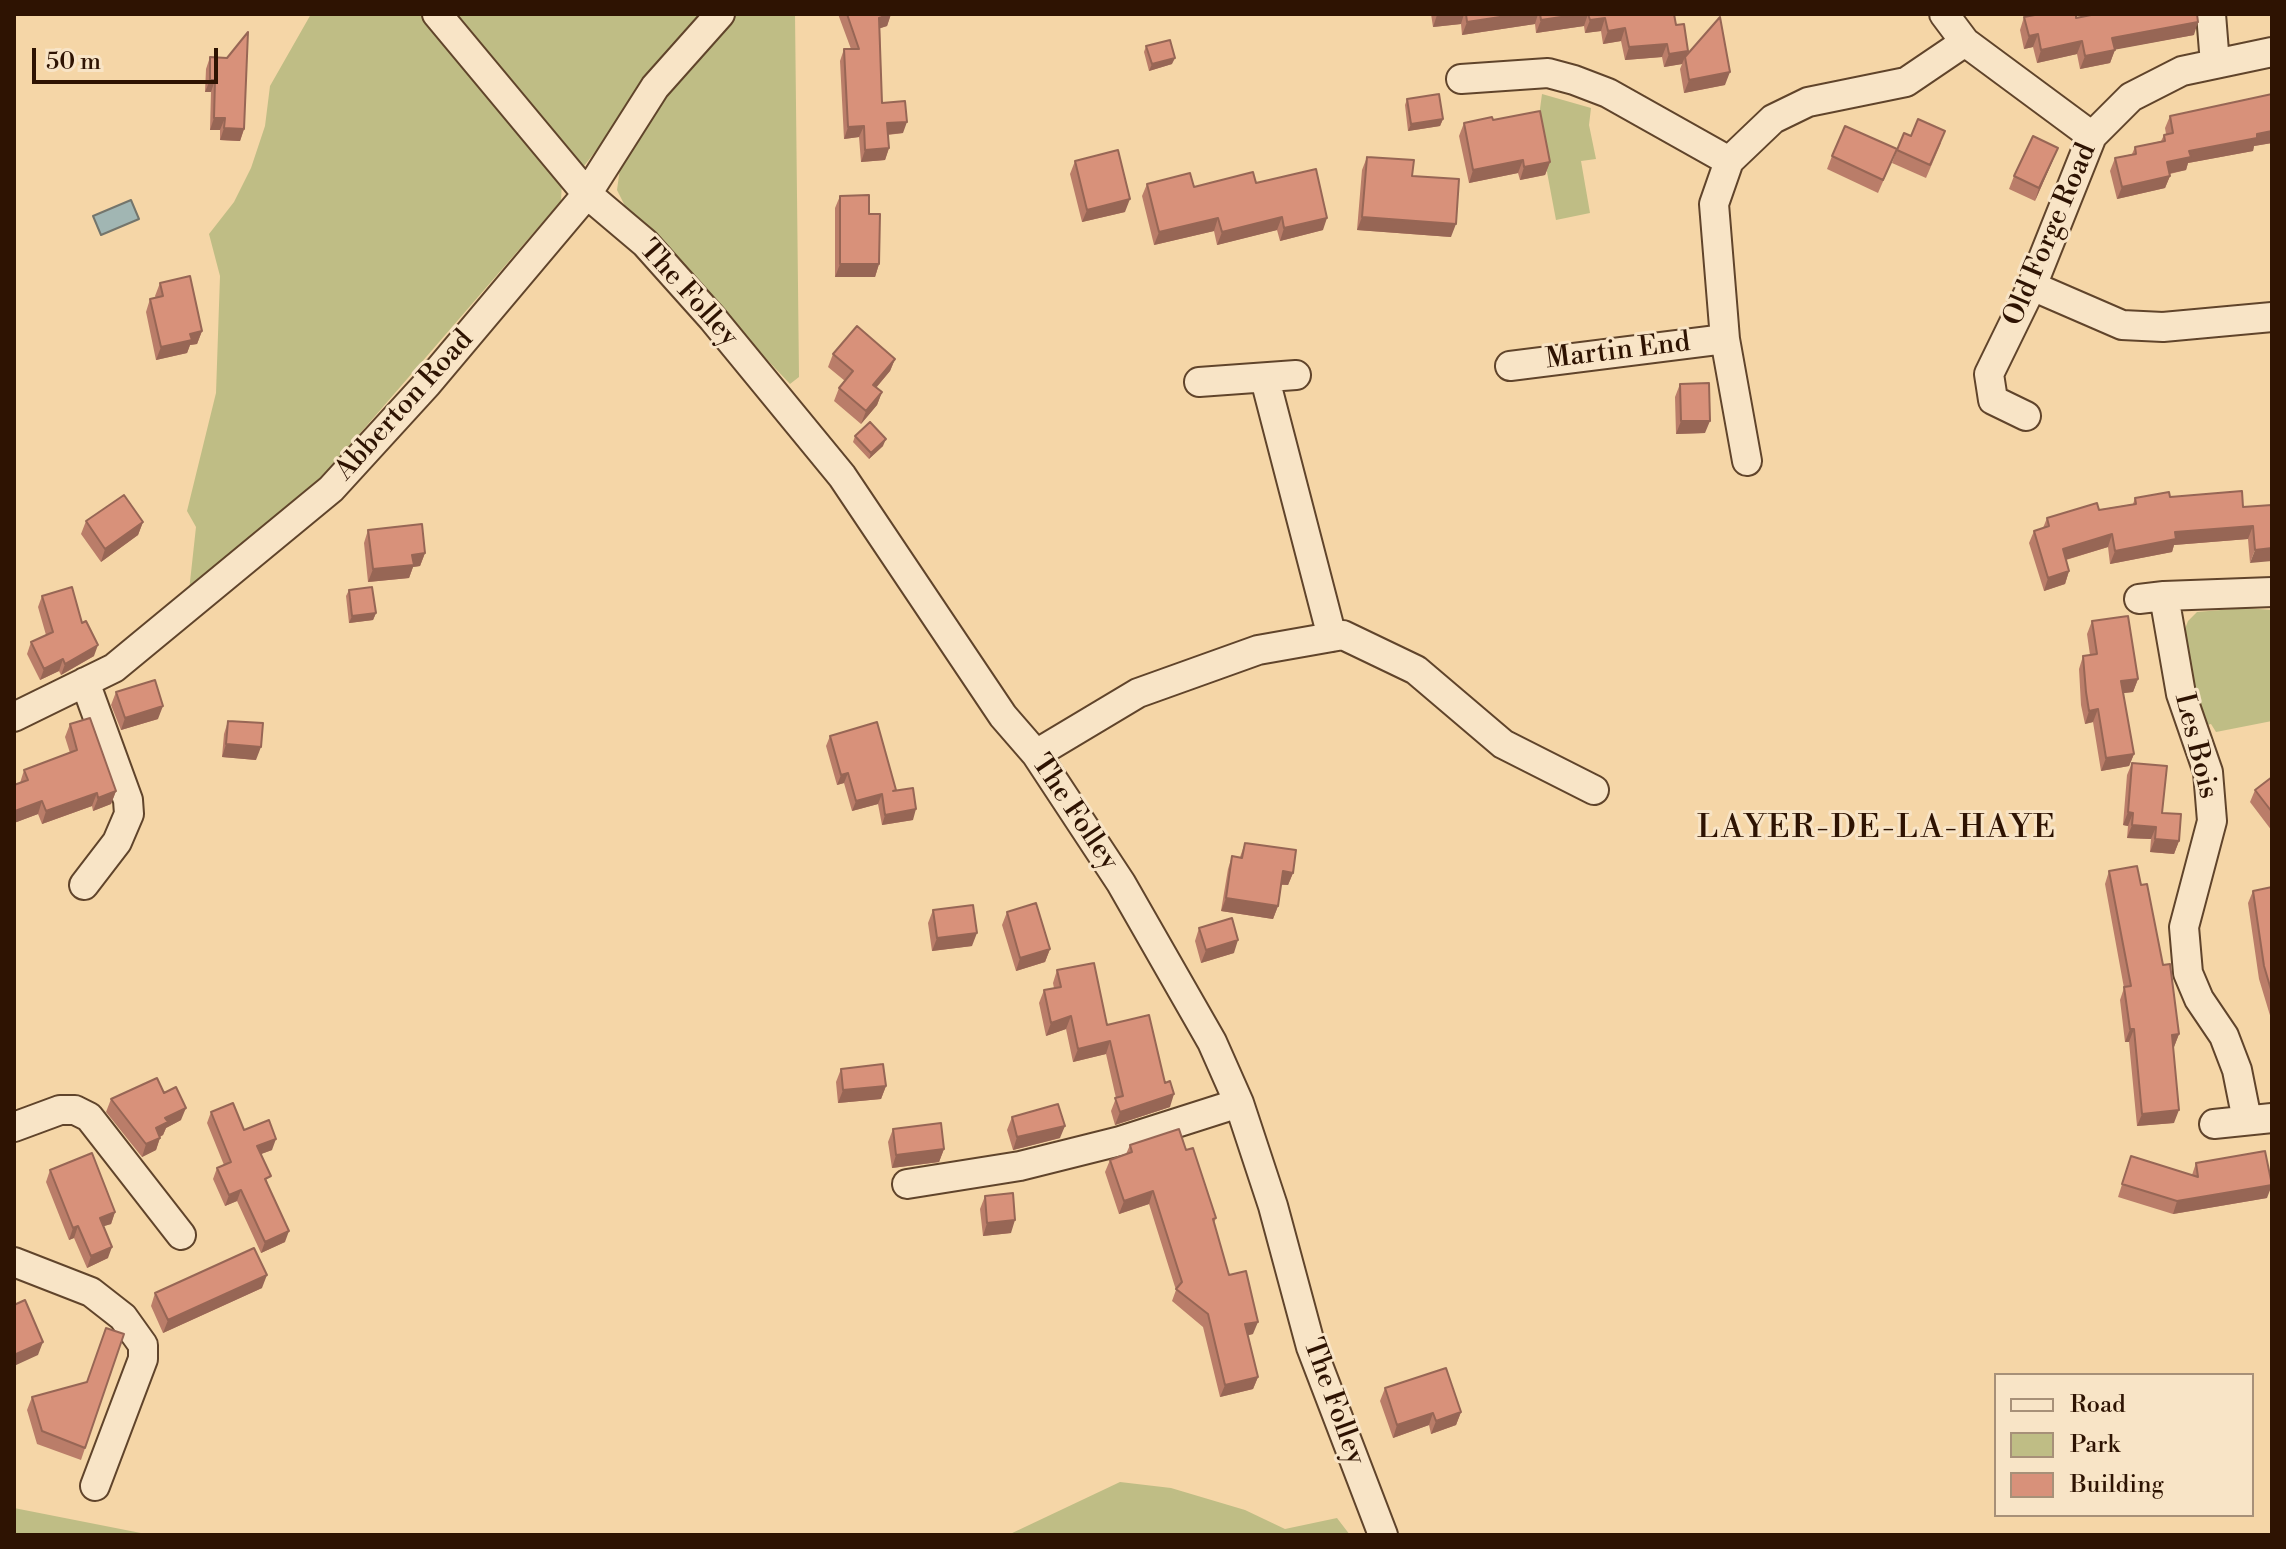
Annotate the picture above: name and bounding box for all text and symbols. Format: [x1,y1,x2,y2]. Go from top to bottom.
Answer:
scale bar [36,32,222,82]
text: 50 m [46,47,101,77]
street label: Old Forge Road [1997,139,2105,331]
street label: The Folley [631,234,745,354]
street label: Abberton Road [329,324,481,488]
street label: Martin End [1544,326,1692,378]
street label: Les Bois [2166,690,2224,802]
street label: The Folley [1023,749,1125,877]
district label: LAYER-DE-LA-HAYE [1697,810,2057,848]
street label: The Folley [1295,1334,1371,1470]
legend [1994,1373,2254,1517]
text: Road [2070,1390,2126,1420]
text: Park [2070,1430,2120,1460]
text: Building [2070,1470,2164,1500]

